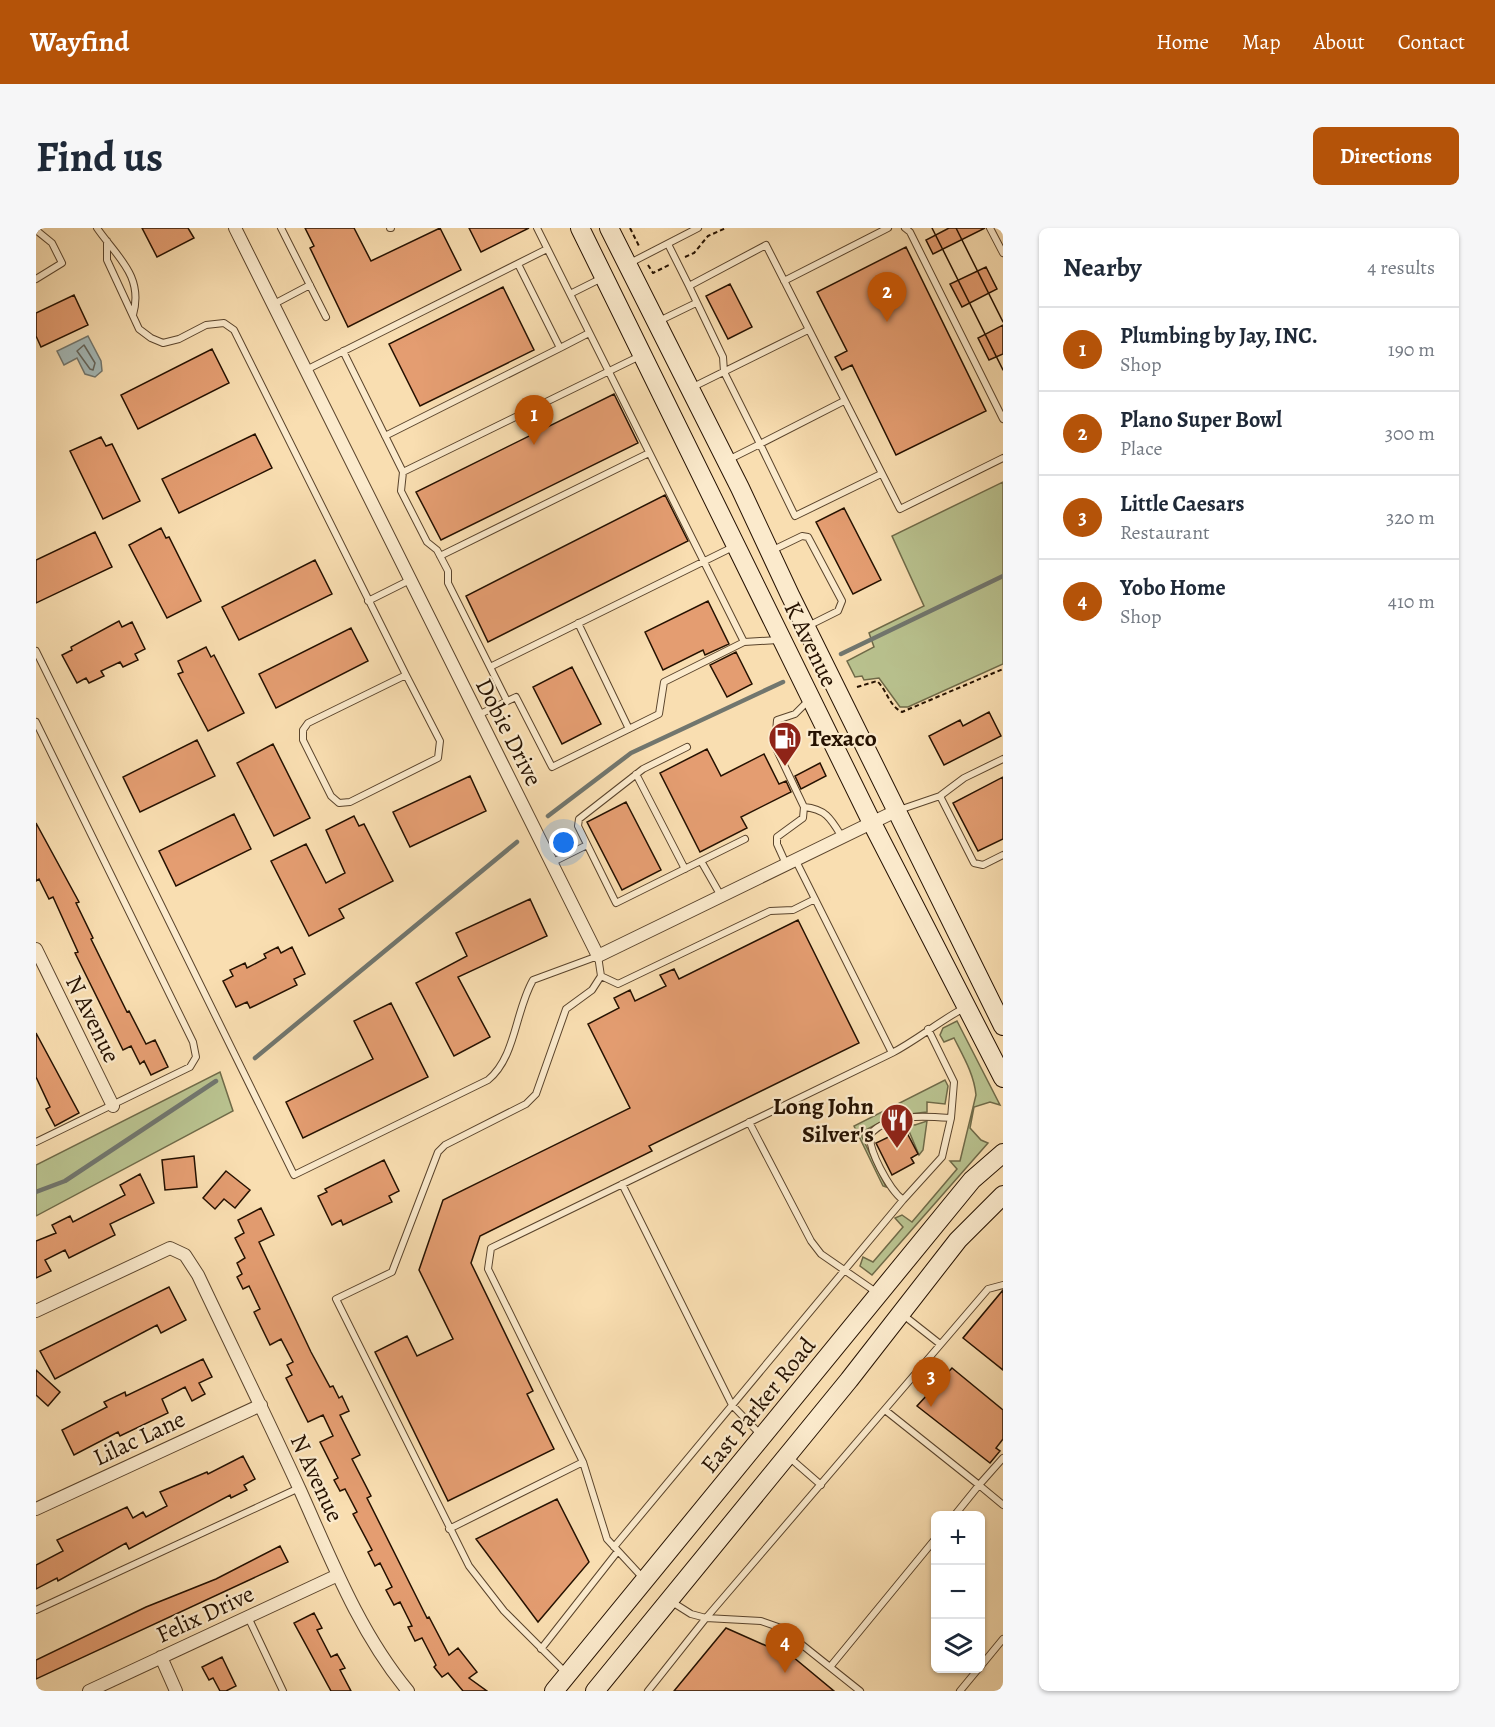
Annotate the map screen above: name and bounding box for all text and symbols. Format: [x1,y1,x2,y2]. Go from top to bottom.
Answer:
text: Wayfind [30,23,129,61]
text: Home [1156,28,1209,56]
text: Map [1242,28,1280,56]
text: About [1313,28,1365,56]
text: Contact [1398,28,1465,56]
button: Directions [1313,127,1459,185]
text: Find us [36,128,163,185]
text: Nearby [1063,250,1142,285]
text: 4 results [1367,254,1435,281]
pin: 2 [868,272,906,322]
text: Plumbing by Jay, INC. [1120,321,1318,351]
text: 1 [1079,336,1086,363]
text: 190 m [1388,336,1435,363]
text: Shop [1120,351,1162,378]
pin: 1 [514,396,554,445]
text: Plano Super Bowl [1120,405,1282,435]
text: 2 [1078,420,1087,447]
text: 300 m [1385,420,1435,447]
text: Place [1120,435,1162,462]
text: Little Caesars [1120,489,1244,519]
text: 3 [1078,504,1087,531]
text: 320 m [1386,504,1435,531]
text: Restaurant [1120,519,1210,546]
text: Yobo Home [1120,573,1226,603]
text: 4 [1078,588,1087,615]
text: 410 m [1388,588,1435,615]
street label: K Avenue [777,596,845,692]
text: Shop [1120,603,1162,630]
street label: Dobie Drive [468,673,550,791]
fuel station icon: Texaco [767,720,803,767]
place label: Texaco [808,722,877,754]
your location [549,828,578,857]
street label: N Avenue [58,970,128,1068]
place label: Long John Silver's [773,1090,875,1150]
restaurant icon: Long John Silver's [879,1102,915,1149]
street label: East Parker Road [693,1330,823,1480]
pin: 3 [912,1358,950,1407]
street label: Lilac Lane [88,1403,190,1473]
street label: N Avenue [283,1429,351,1527]
map controls [931,1511,985,1673]
button: + [931,1511,985,1565]
button: − [931,1565,985,1619]
street label: Felix Drive [151,1577,259,1651]
button: layers [931,1619,985,1673]
pin: 4 [766,1624,804,1673]

